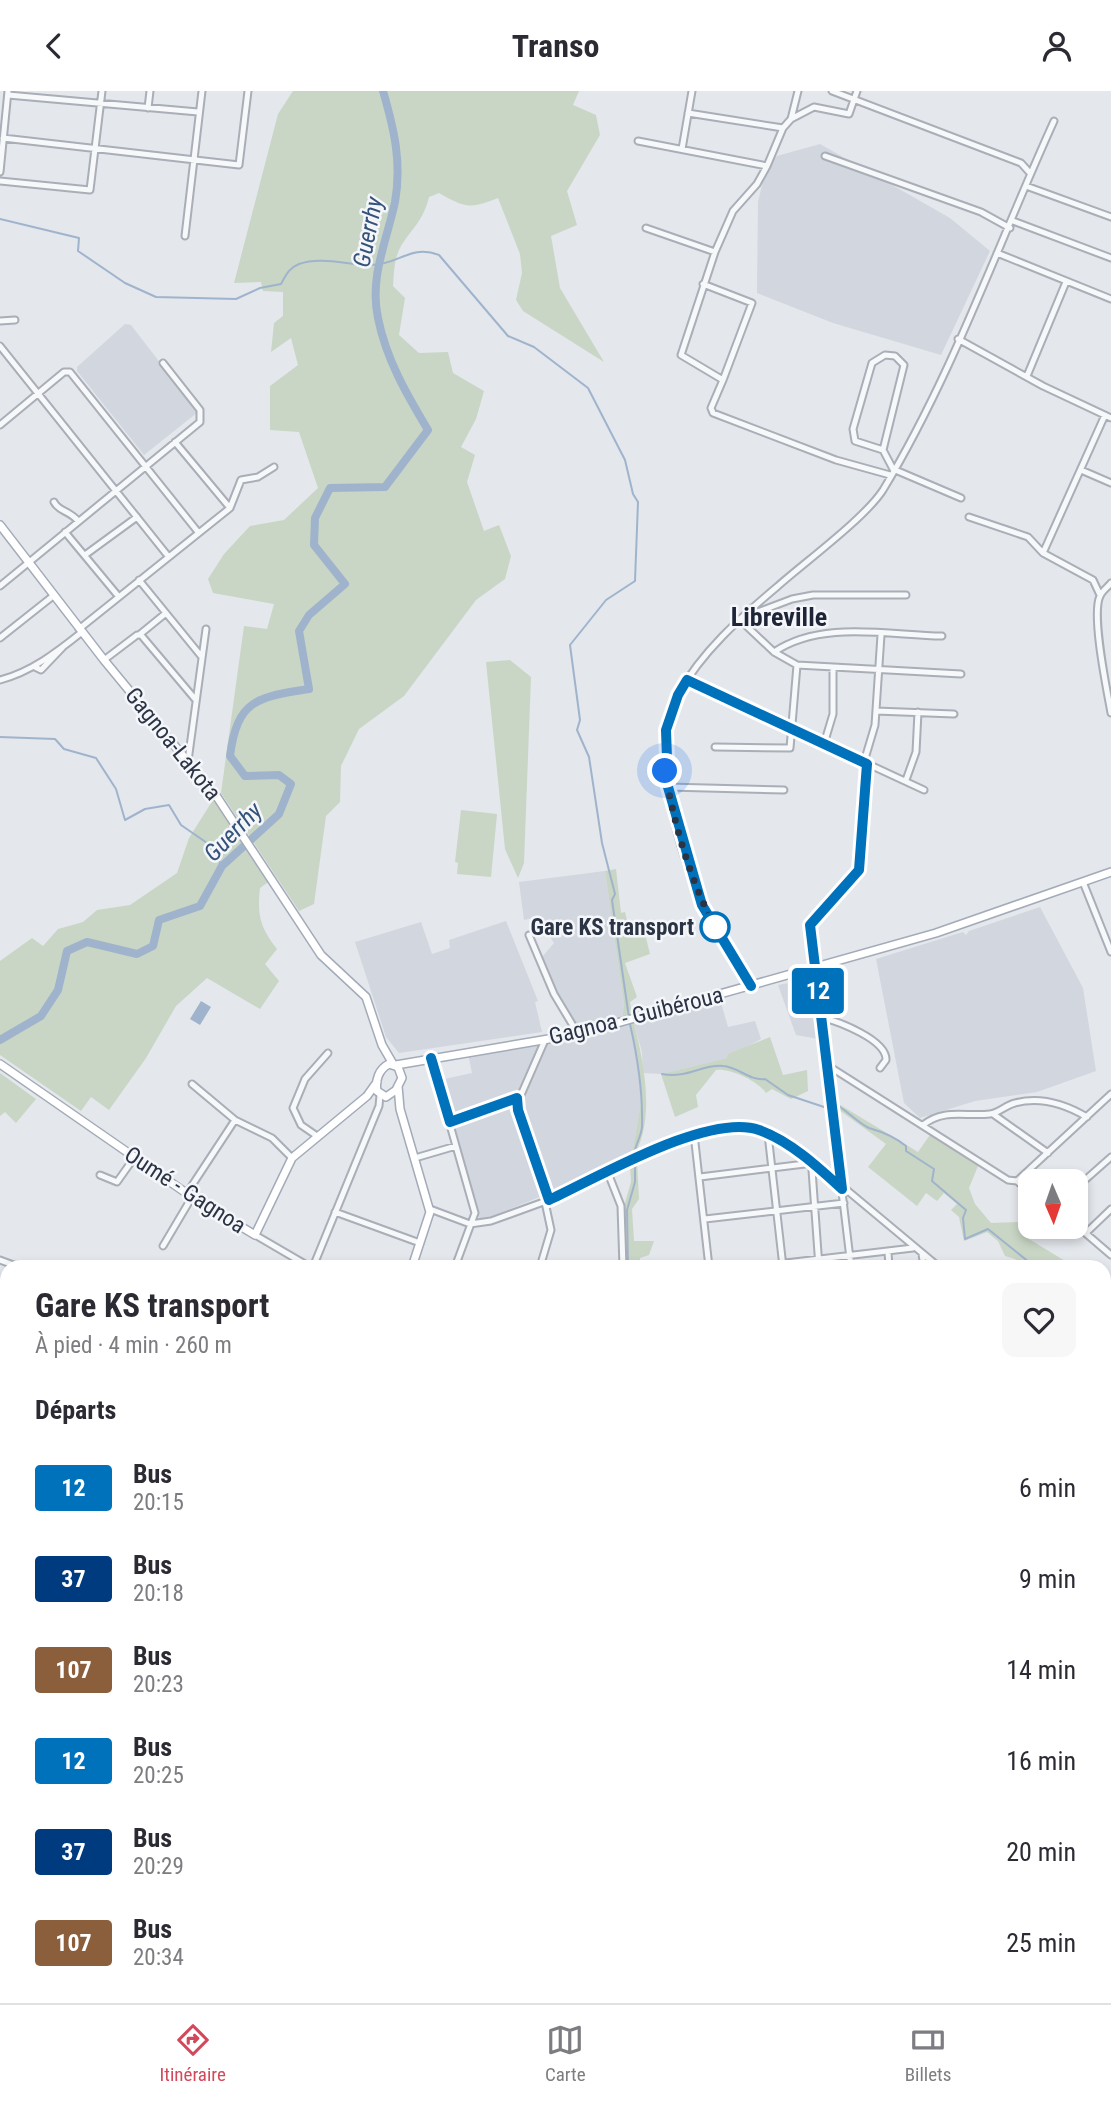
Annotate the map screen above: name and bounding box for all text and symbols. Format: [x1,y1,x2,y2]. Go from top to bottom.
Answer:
icon: back [35,27,73,65]
text: Transo [512,27,599,65]
icon: person [1038,27,1076,65]
water label: Guerrhy [347,193,389,270]
district label: Libreville [731,602,827,632]
street label: Gagnoa-Lakota [119,682,227,806]
your location [647,753,682,788]
water label: Guerrhy [198,796,269,867]
marker: Gare KS transport [700,912,730,942]
place label: Gare KS transport [531,914,694,941]
line badge: 12 [786,968,850,1014]
text: 12 [806,977,830,1005]
street label: Gagnoa - Guibéroua [546,981,726,1051]
street label: Oumé - Gagnoa [119,1141,251,1239]
north arrow [1018,1169,1088,1239]
map controls [1018,1169,1088,1239]
button: heart [1002,1283,1076,1357]
text: Gare KS transport [35,1286,270,1325]
text: À pied · 4 min · 260 m [35,1332,232,1359]
text: Départs [35,1395,116,1425]
text: Bus [133,1459,172,1489]
text: 6 min [1019,1473,1076,1503]
text: 12 [61,1474,86,1502]
text: 20:15 [133,1489,184,1516]
text: Bus [133,1550,172,1580]
text: 9 min [1019,1564,1076,1594]
text: 37 [61,1565,86,1593]
text: 20:18 [133,1580,184,1607]
text: Bus [133,1641,172,1671]
text: 14 min [1006,1655,1076,1685]
text: 107 [55,1656,92,1684]
text: 20:23 [133,1671,184,1698]
text: Bus [133,1732,172,1762]
text: 16 min [1006,1746,1076,1776]
text: 12 [61,1747,86,1775]
text: 20:25 [133,1762,184,1789]
text: Bus [133,1823,172,1853]
text: 20 min [1006,1837,1076,1867]
text: 37 [61,1838,86,1866]
text: 20:29 [133,1853,184,1880]
text: Bus [133,1914,172,1944]
text: 25 min [1006,1928,1076,1958]
text: 107 [55,1929,92,1957]
text: 20:34 [133,1944,184,1971]
tab: Itinéraire [160,2021,226,2086]
tab: Carte [545,2021,586,2086]
tab: Billets [905,2021,951,2086]

